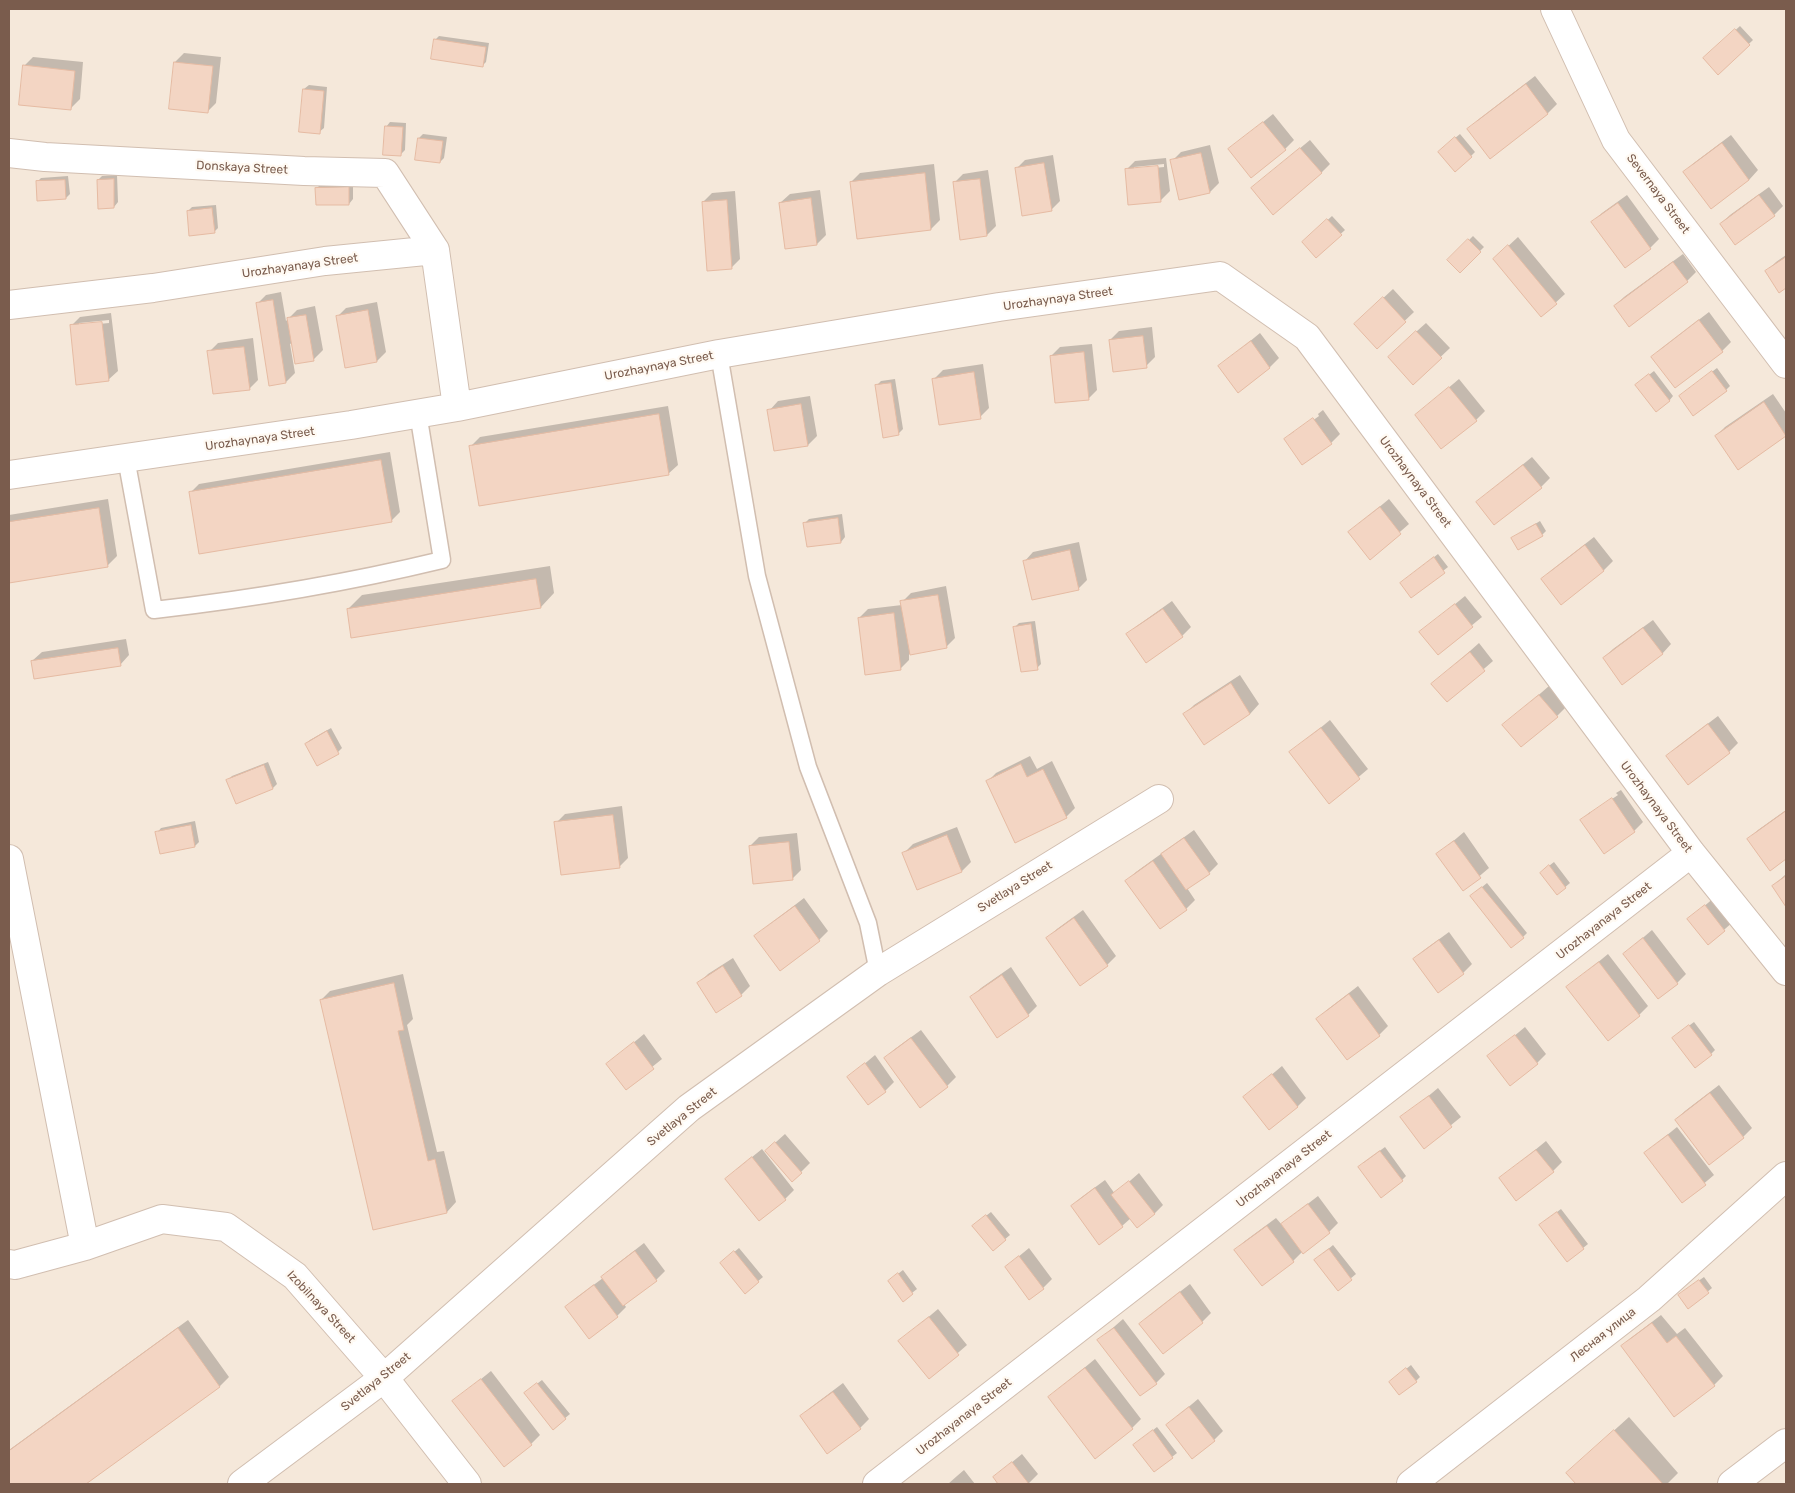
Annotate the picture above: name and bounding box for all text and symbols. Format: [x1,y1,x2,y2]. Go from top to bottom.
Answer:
street label: Severnaya Street [1623,151,1693,237]
street label: Donskaya Street [196,158,288,178]
street label: Urozhayanaya Street [241,251,359,281]
street label: Urozhaynaya Street [1002,284,1114,314]
street label: Urozhaynaya Street [603,348,715,384]
street label: Urozhaynaya Street [204,424,316,454]
street label: Urozhaynaya Street [1376,433,1454,531]
street label: Urozhaynaya Street [1617,758,1695,856]
street label: Svetlaya Street [975,858,1055,916]
street label: Urozhayanaya Street [1553,879,1655,963]
street label: Svetlaya Street [644,1085,720,1149]
street label: Urozhayanaya Street [1233,1127,1335,1211]
street label: Izobilnaya Street [284,1268,358,1346]
street label: Лесная улица [1567,1305,1639,1365]
street label: Svetlaya Street [338,1350,414,1414]
street label: Urozhayanaya Street [913,1375,1015,1459]

